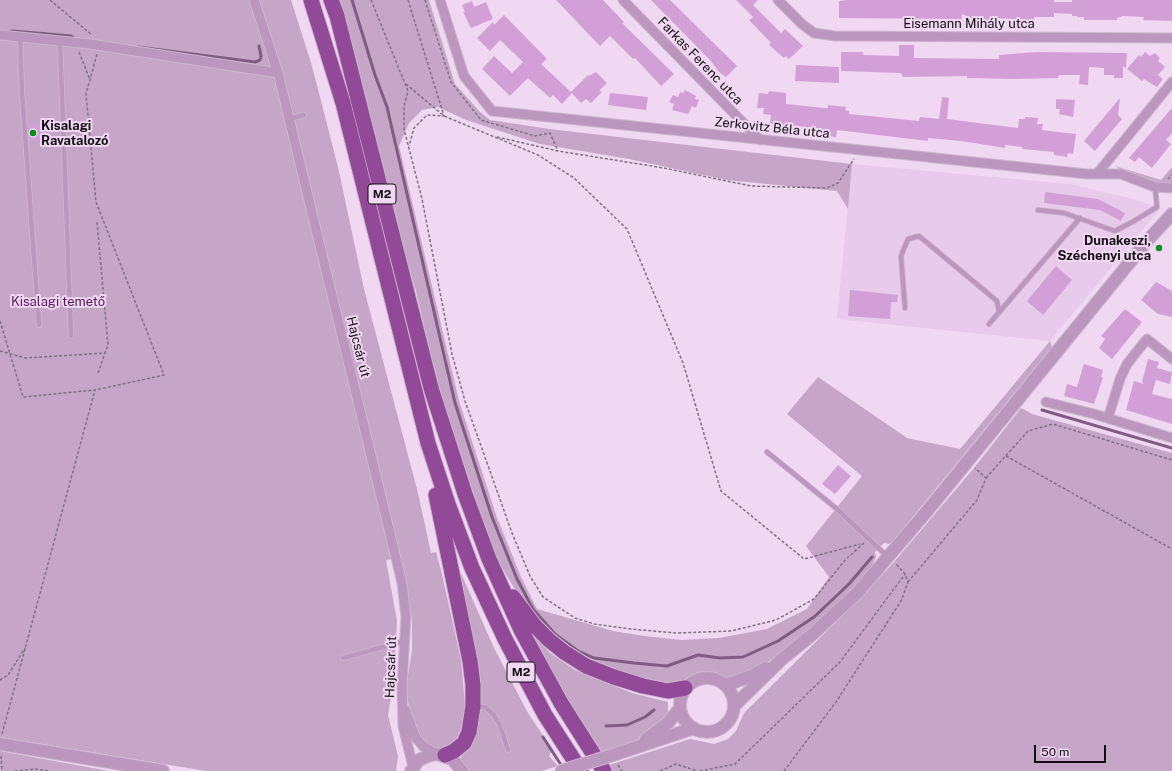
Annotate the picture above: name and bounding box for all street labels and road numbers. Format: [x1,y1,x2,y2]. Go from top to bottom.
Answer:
street label: Farkas Ferenc utca [654,14,746,108]
street label: Eisemann Mihály utca [903,16,1035,32]
street label: Zerkovitz Béla utca [714,114,830,142]
road number: M2 [368,184,396,204]
street label: Hajcsár út [343,315,373,379]
street label: Hajcsár út [382,636,400,698]
road number: M2 [507,662,535,682]

